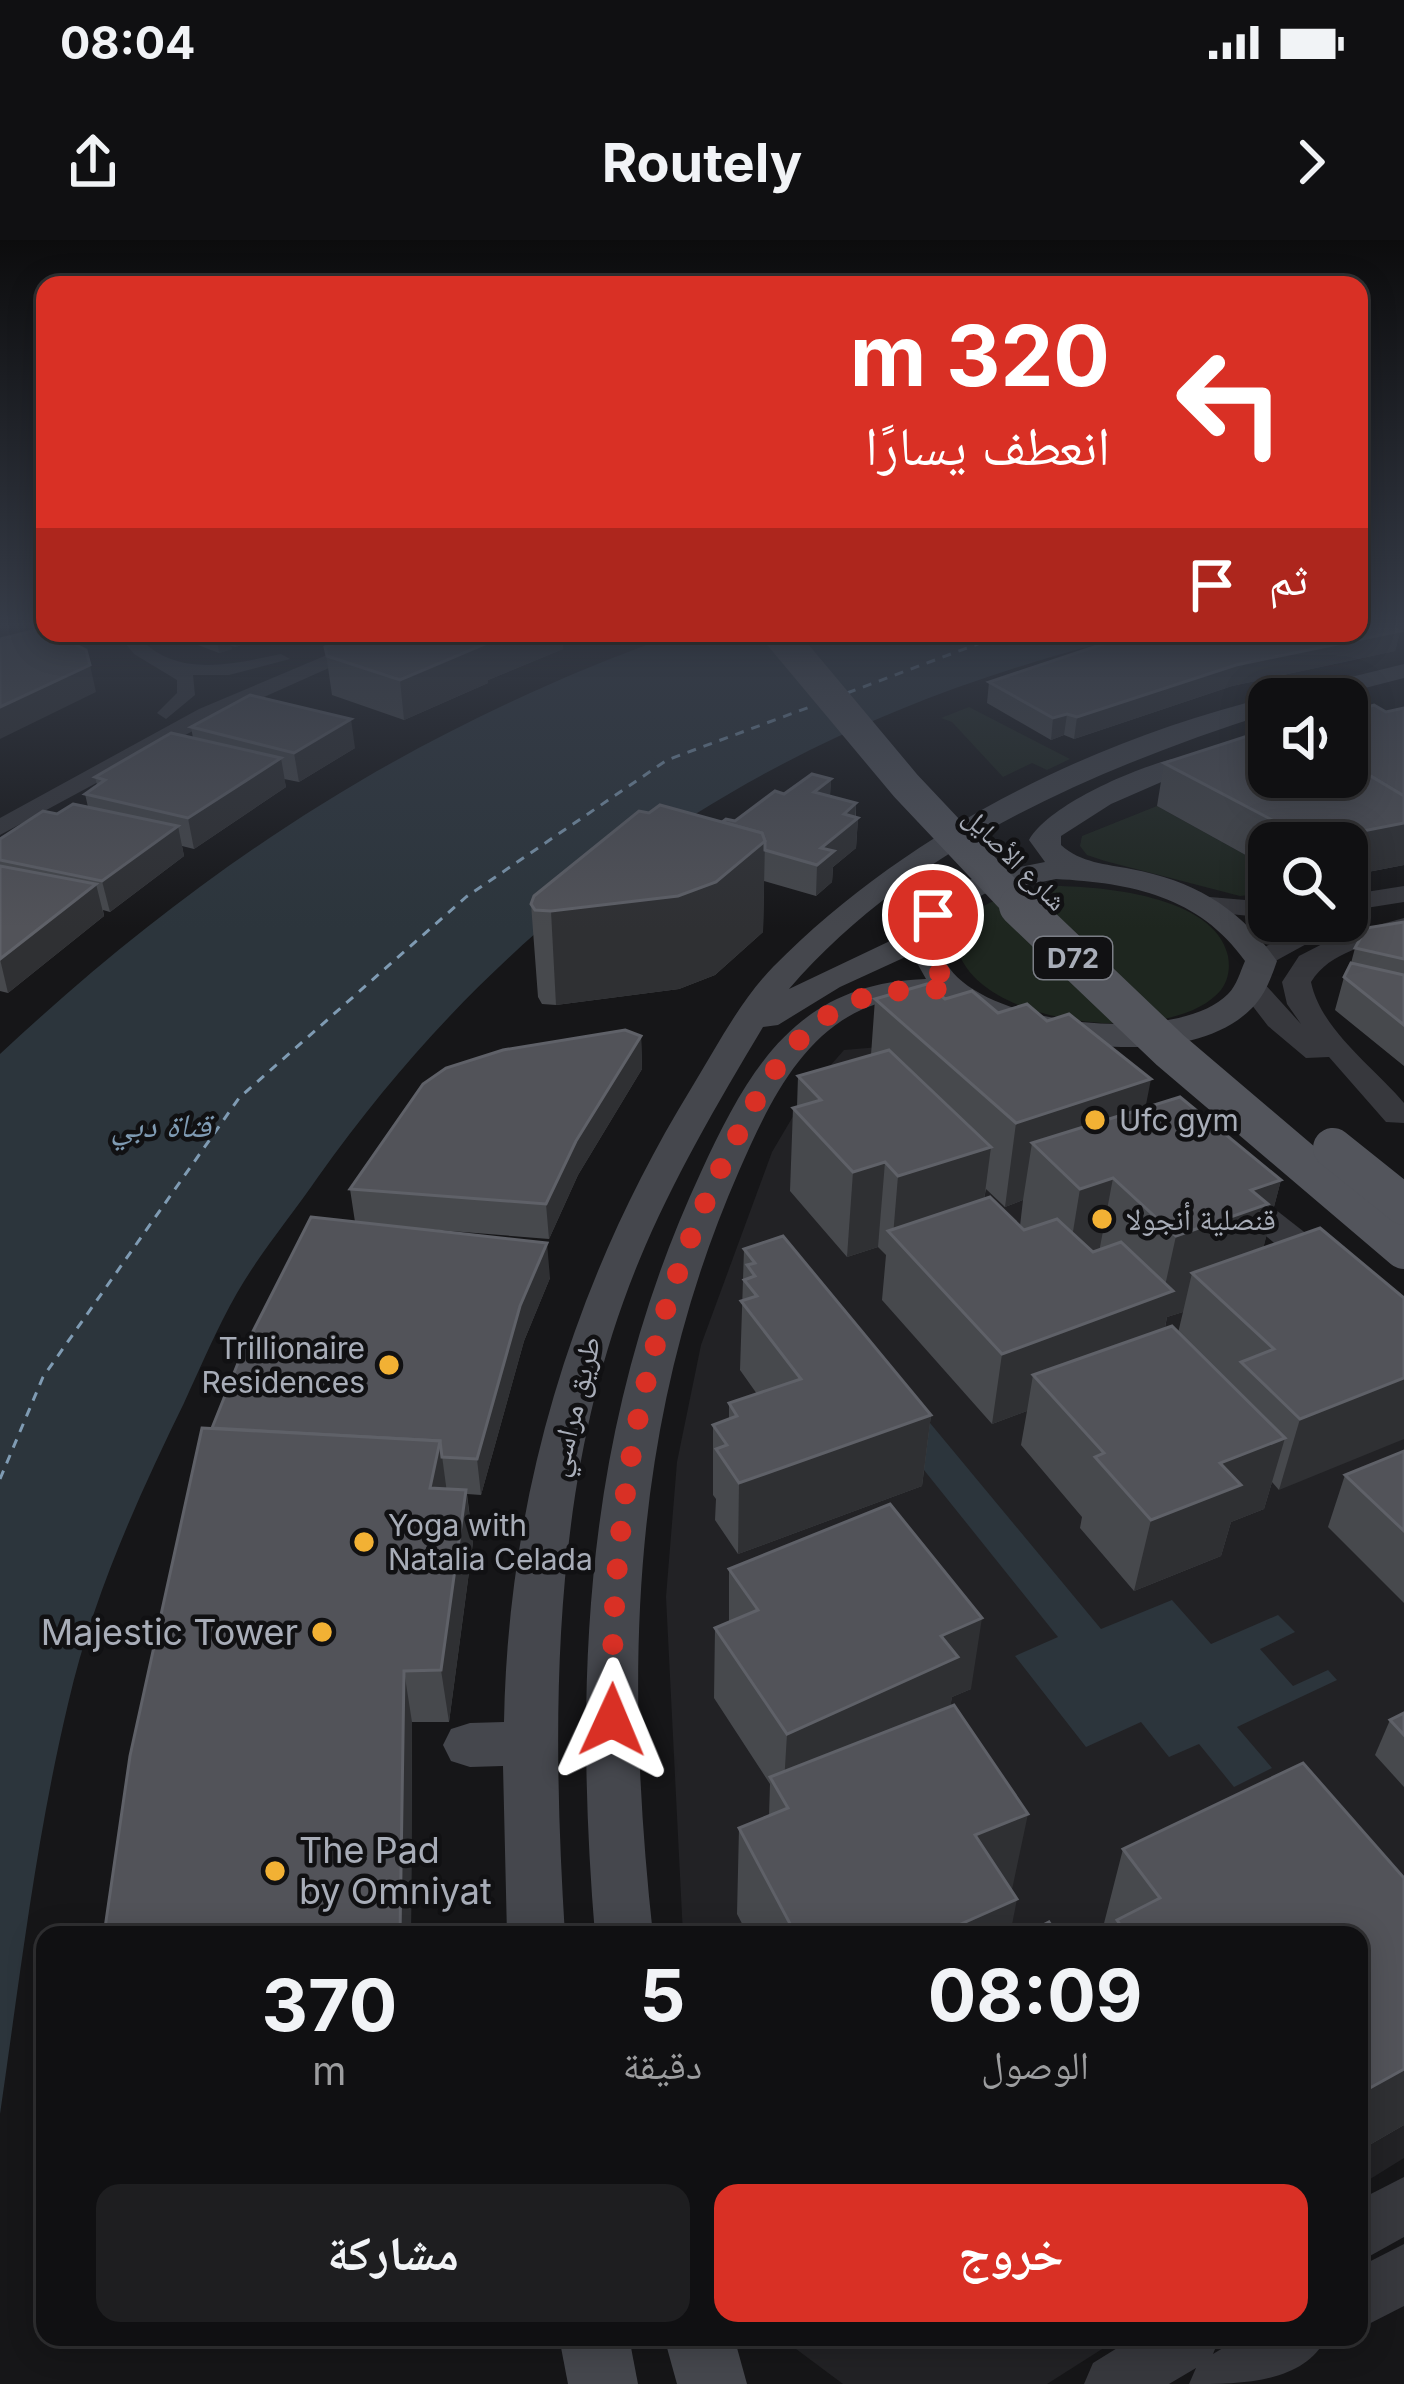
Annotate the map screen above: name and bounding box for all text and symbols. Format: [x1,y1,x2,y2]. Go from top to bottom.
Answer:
text: 08:04 [60,15,195,70]
icon: share [60,129,126,195]
icon: forward [1278,129,1344,195]
text: Routely [602,130,802,195]
text: 320 m [850,305,1110,406]
icon: left [1152,324,1308,480]
text: انعطف يسارًا [865,413,1110,478]
text: ثم [1269,551,1308,606]
icon: arrive [1179,552,1245,618]
map controls [1248,678,1368,942]
button: sound [1248,678,1368,798]
street label: شارع الأصايل [956,800,1074,918]
button: search [1248,822,1368,942]
pin [882,864,984,966]
icon: arrive [900,882,966,948]
road number: D72 [1034,937,1112,979]
place label: Ufc gym [1119,1102,1239,1138]
water label: قناة دبي [111,1105,215,1151]
marker: Ufc gym [1082,1107,1108,1133]
place label: قنصلية أنجولا [1126,1201,1276,1237]
marker: قنصلية أنجولا [1089,1206,1115,1232]
place label: Trillionaire Residences [201,1330,365,1400]
street label: طريق مراسي [538,1332,614,1481]
marker: Trillionaire Residences [376,1352,402,1378]
place label: Yoga with Natalia Celada [388,1507,593,1577]
marker: Yoga with Natalia Celada [351,1529,377,1555]
place label: Majestic Tower [41,1610,298,1654]
marker: Majestic Tower [309,1619,335,1645]
position arrow [549,1657,675,1783]
place label: The Pad by Omniyat [299,1828,492,1913]
marker: The Pad by Omniyat [262,1858,288,1884]
text: 5 [639,1951,686,2038]
text: 08:09 [928,1951,1142,2038]
text: 370 [262,1961,397,2048]
text: دقيقة [623,2041,702,2088]
text: الوصول [981,2041,1089,2088]
text: m [312,2047,347,2094]
button: مشاركة [96,2184,690,2322]
button: خروج [714,2184,1308,2322]

